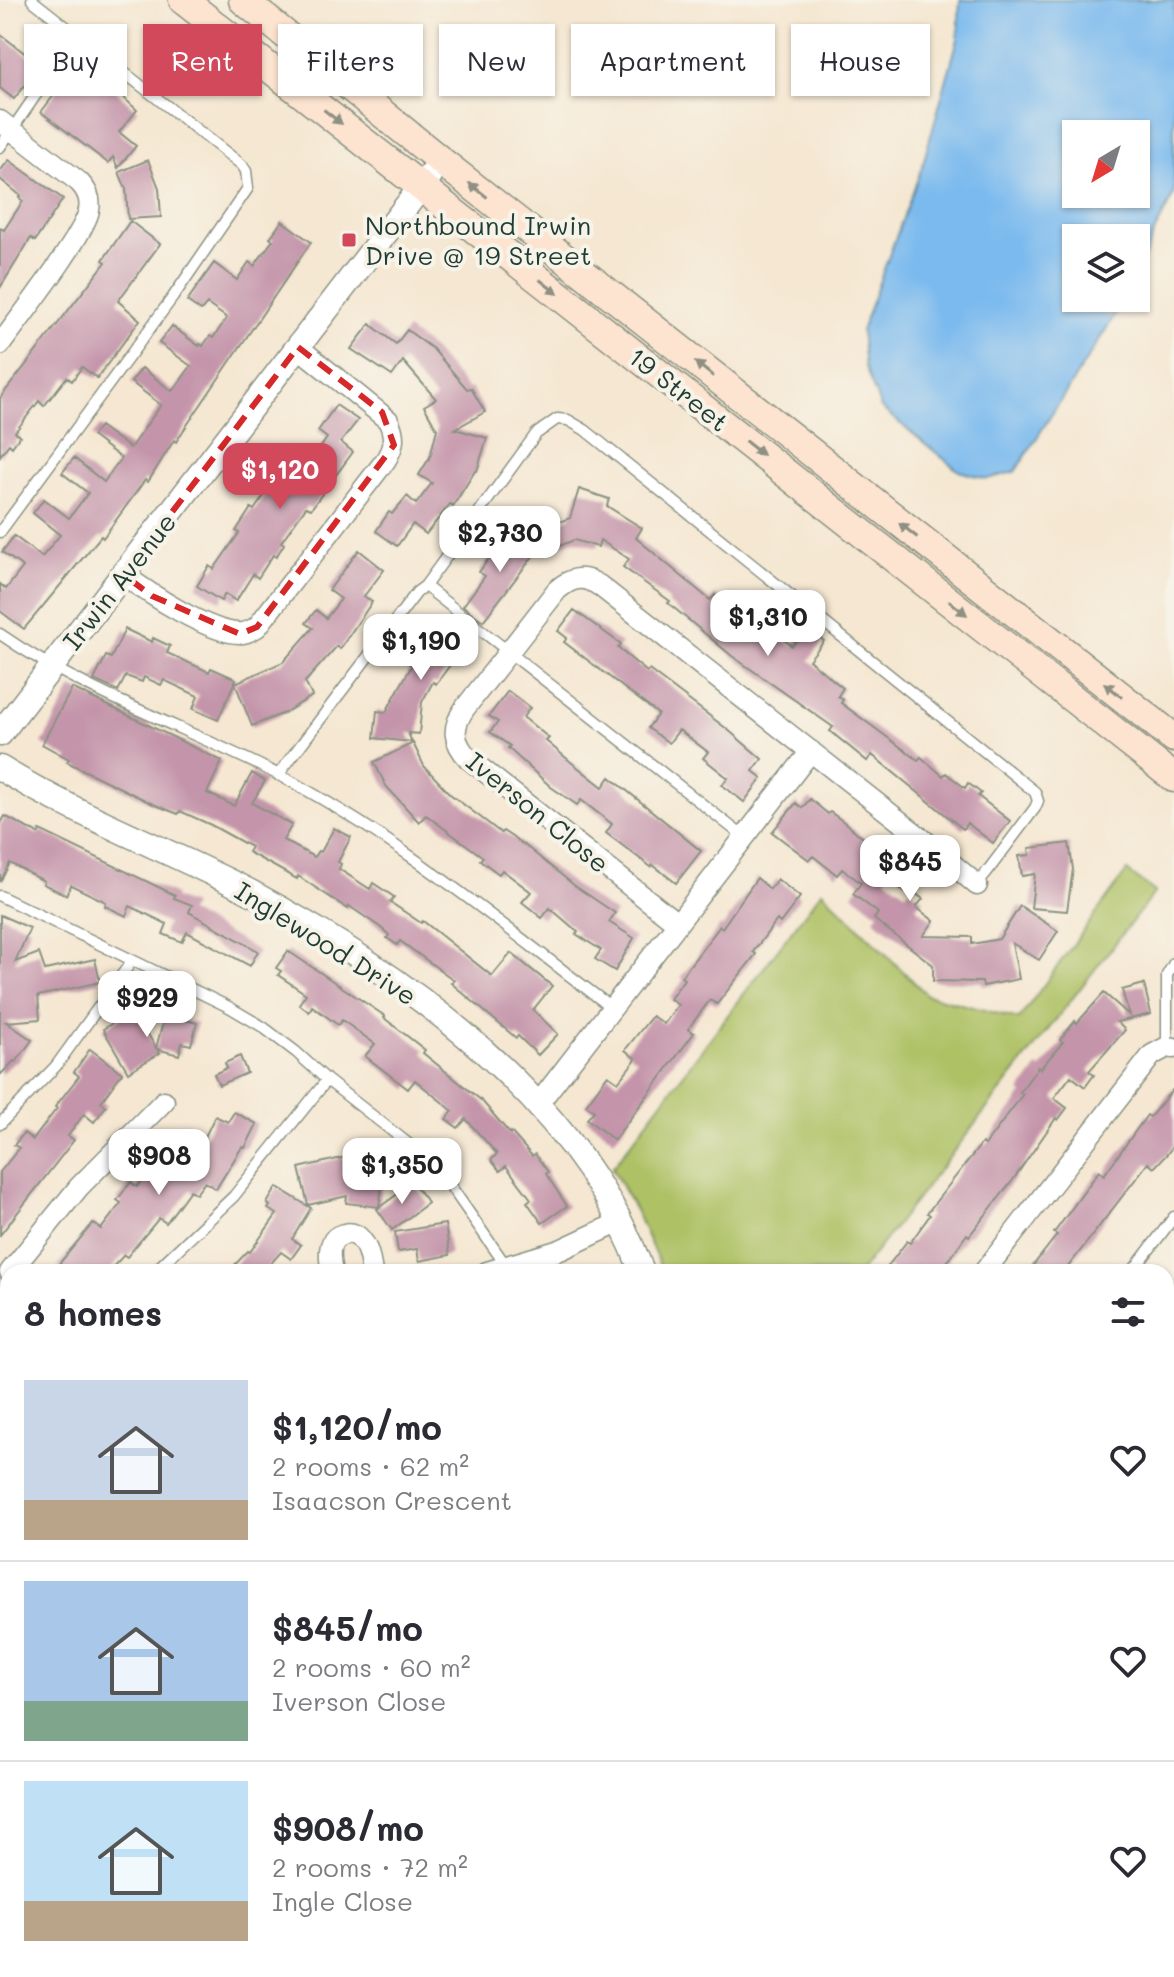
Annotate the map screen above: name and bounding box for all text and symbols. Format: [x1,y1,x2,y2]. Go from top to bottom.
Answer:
chip: Buy [24,24,127,96]
chip: Rent [143,24,262,96]
chip: Filters [278,24,423,96]
chip: New [439,24,555,96]
chip: Apartment [571,24,775,96]
chip: House [791,24,930,96]
one-way arrow [323,108,343,125]
north arrow [1062,120,1150,208]
map controls [1062,120,1150,312]
one-way arrow [468,182,488,199]
place label: Northbound Irwin Drive @ 19 Street [365,208,591,272]
button: layers [1062,224,1150,312]
marker: Northbound Irwin Drive @ 19 Street [340,231,358,249]
one-way arrow [539,278,559,295]
street label: 19 Street [622,339,736,439]
one-way arrow [694,361,714,377]
one-way arrow [744,439,764,455]
pin: $1,120 [215,443,345,511]
text: $1,120 [241,452,319,486]
street label: Irwin Avenue [55,505,183,657]
pin: $2,730 [435,506,565,574]
text: $2,730 [457,515,543,549]
one-way arrow [898,522,918,538]
pin: $1,310 [703,590,833,658]
text: $1,310 [728,599,808,633]
one-way arrow [948,600,968,616]
pin: $1,190 [356,614,486,682]
text: $1,190 [381,623,461,657]
one-way arrow [1103,682,1123,699]
street label: Iverson Close [460,744,616,880]
pin: $845 [863,835,957,903]
text: $845 [878,844,942,878]
street label: Inglewood Drive [229,873,423,1013]
pin: $929 [100,971,194,1039]
text: $929 [116,980,178,1014]
pin: $908 [112,1129,206,1197]
text: $908 [127,1138,191,1172]
pin: $1,350 [337,1138,467,1206]
text: $1,350 [360,1147,444,1181]
text: 8 homes [24,1290,162,1335]
icon: filters [1106,1290,1150,1334]
text: $1,120/mo [272,1404,442,1449]
icon: home [88,1412,184,1508]
icon: heart [1106,1438,1150,1482]
text: 2 rooms · 62 m² [272,1449,469,1483]
text: Isaacson Crescent [272,1483,512,1517]
text: $845/mo [272,1605,423,1650]
icon: home [88,1613,184,1709]
icon: heart [1106,1639,1150,1683]
text: 2 rooms · 60 m² [272,1650,471,1684]
text: Iverson Close [272,1684,446,1718]
text: $908/mo [272,1805,424,1850]
icon: home [88,1813,184,1909]
icon: heart [1106,1839,1150,1883]
text: 2 rooms · 72 m² [272,1850,468,1884]
text: Ingle Close [272,1884,413,1918]

